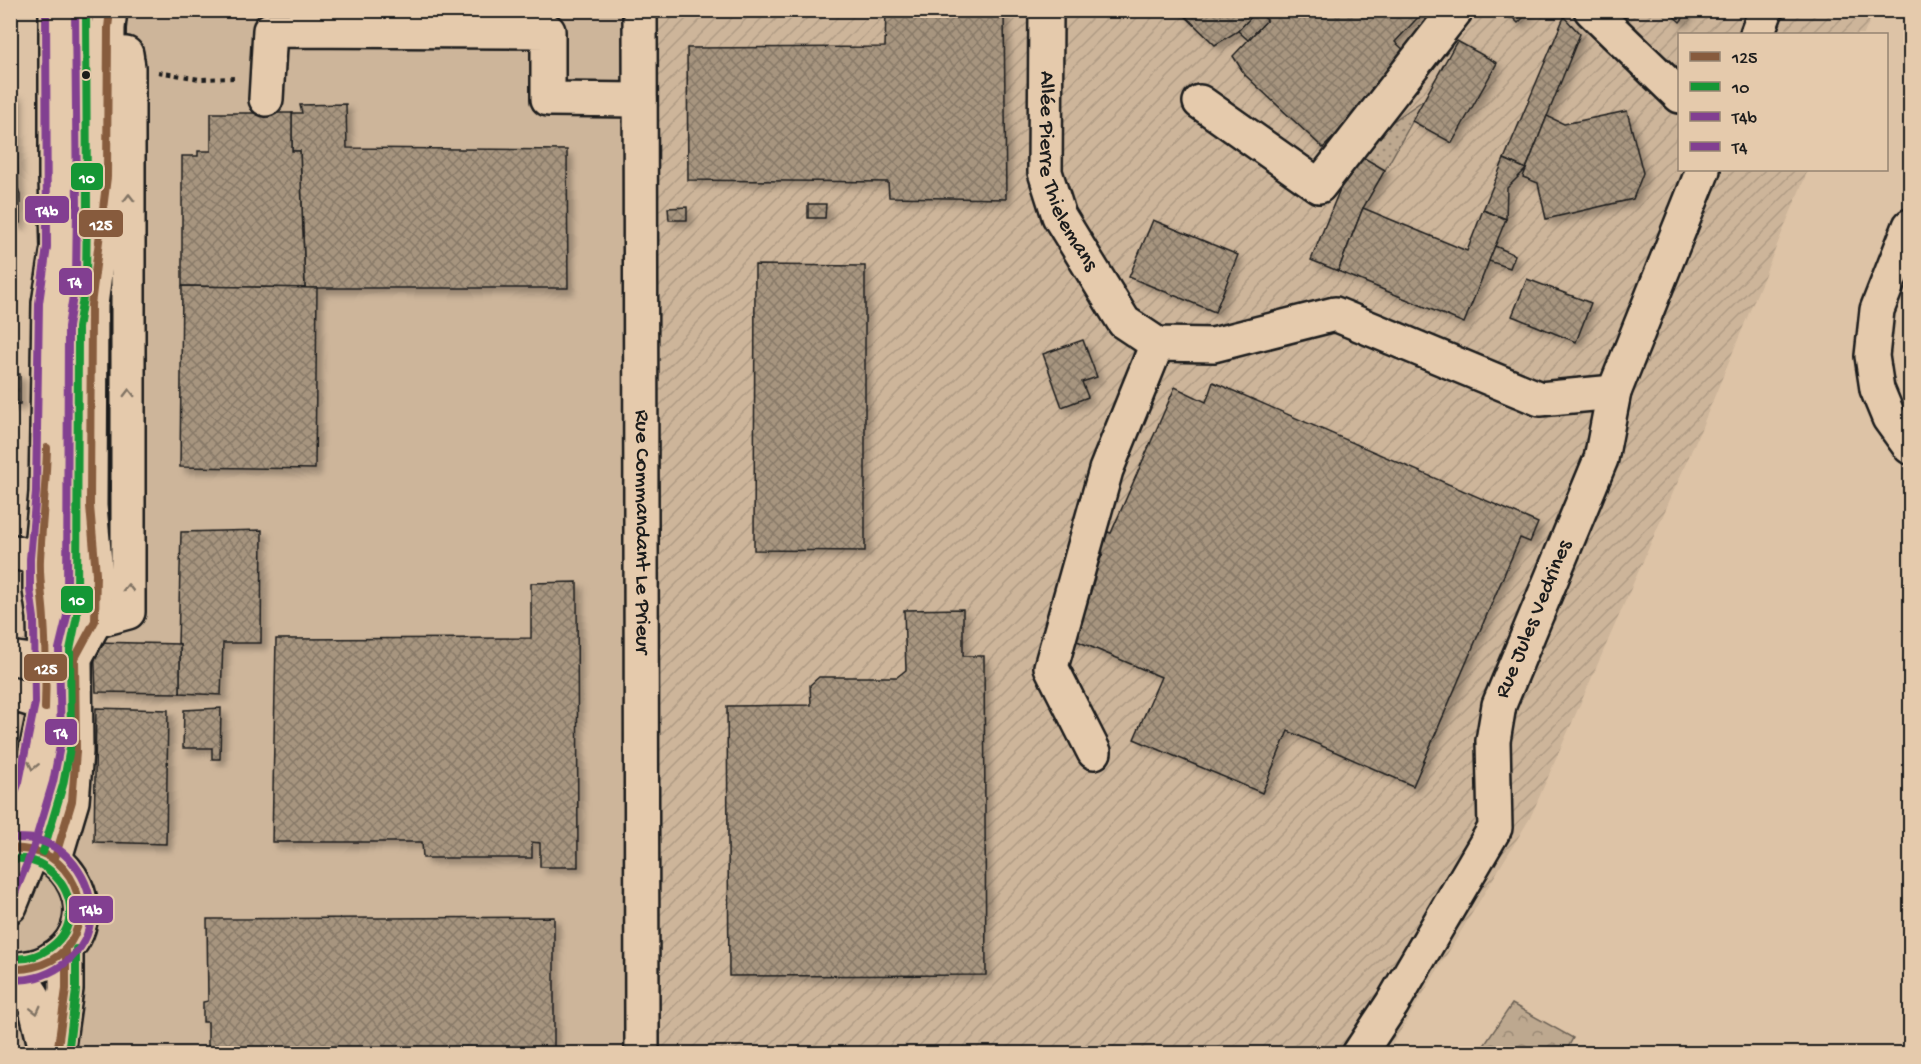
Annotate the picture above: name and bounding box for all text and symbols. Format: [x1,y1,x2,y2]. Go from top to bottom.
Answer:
legend [1678,33,1888,171]
text: 125 [1731,49,1758,70]
unlabelled marker [80,69,92,81]
street label: Allée Pierre Thielemans [1032,71,1103,277]
text: 10 [1731,79,1750,100]
text: T4b [1731,109,1757,130]
text: T4 [1731,139,1748,160]
line badge: 10 [70,162,104,191]
text: 10 [78,171,95,190]
one-way arrow [123,193,135,202]
line badge: T4b [24,195,70,224]
text: T4b [34,204,59,223]
line badge: 125 [78,209,124,238]
text: 125 [89,218,113,237]
line badge: T4 [58,267,93,296]
text: T4 [66,275,82,294]
one-way arrow [123,388,135,397]
street label: Rue Commandant Le Prieur [628,410,654,656]
street label: Rue Jules Vedrines [1490,536,1579,702]
one-way arrow [122,583,134,592]
line badge: 10 [60,585,94,614]
text: 10 [68,593,85,612]
line badge: 125 [23,653,68,682]
text: 125 [34,662,58,681]
line badge: T4 [44,718,78,746]
text: T4 [52,726,68,745]
one-way arrow [27,760,40,770]
line badge: T4b [68,895,114,924]
text: T4b [78,903,103,922]
one-way arrow [29,1005,42,1015]

